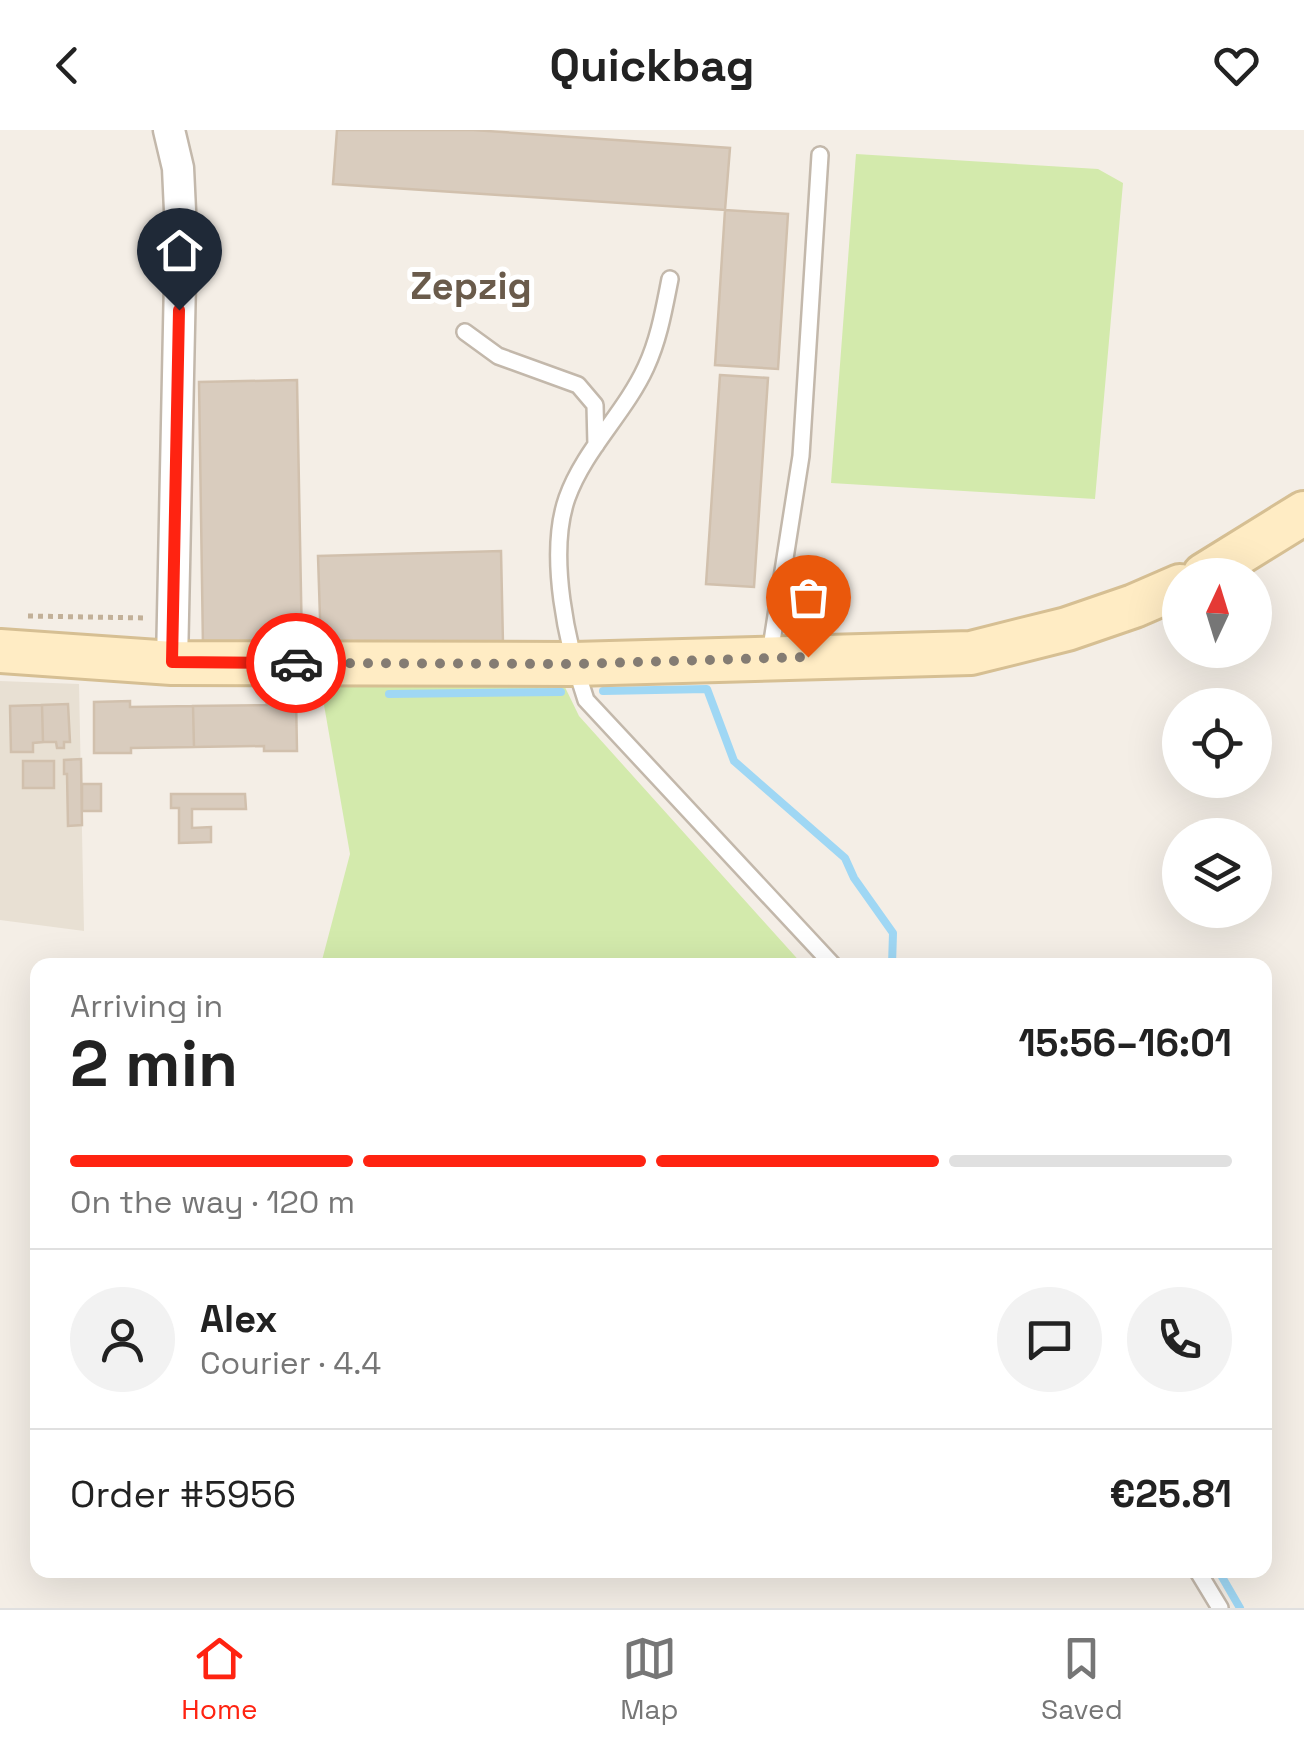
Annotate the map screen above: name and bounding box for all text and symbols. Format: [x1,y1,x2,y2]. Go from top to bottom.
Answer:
text: Quickbag [550,37,754,94]
icon: back [40,38,95,93]
icon: heart [1209,38,1264,93]
pin [137,208,222,311]
icon: home [152,223,207,278]
district label: Zepzig [410,262,532,310]
pin [766,555,851,658]
north arrow [1162,558,1272,668]
map controls [1162,558,1272,928]
icon: bag [781,570,836,625]
courier [246,613,346,713]
icon: car [269,636,324,691]
button: locate [1162,688,1272,798]
button: layers [1162,818,1272,928]
text: Arriving in [70,986,223,1026]
text: 15:56–16:01 [1018,1019,1232,1067]
text: 2 min [70,1022,238,1105]
text: On the way · 120 m [70,1182,355,1222]
button: person [70,1287,175,1392]
button: chat [997,1287,1102,1392]
button: phone [1127,1287,1232,1392]
text: Alex [200,1295,277,1343]
text: Courier · 4.4 [200,1343,381,1383]
text: Order #5956 [70,1470,296,1518]
text: €25.81 [1110,1470,1232,1518]
tab: Home [181,1631,258,1727]
tab: Map [620,1631,679,1727]
tab: Saved [1041,1631,1123,1727]

